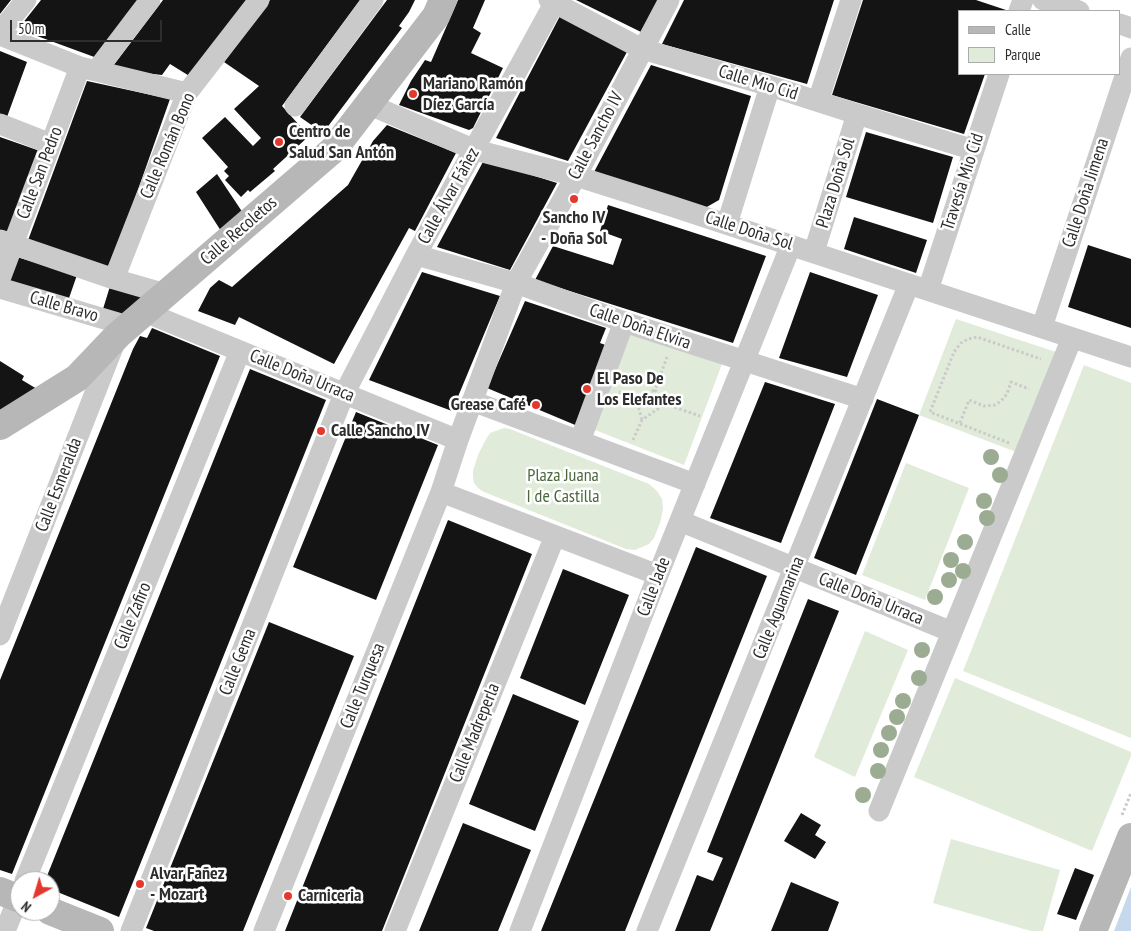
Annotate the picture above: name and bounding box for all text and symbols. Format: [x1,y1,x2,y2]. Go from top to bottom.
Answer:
scale bar [12,10,165,42]
legend [958,10,1121,75]
text: 50 m [18,19,44,38]
text: Calle [1005,20,1031,39]
text: Parque [1005,45,1041,64]
street label: Calle Mio Cid [716,61,800,105]
place label: Mariano Ramón Díez García [423,73,523,116]
marker: Mariano Ramón Díez García [407,88,419,100]
street label: Calle Sancho IV [564,89,628,183]
street label: Calle Román Bono [136,90,200,202]
place label: Centro de Salud San Antón [289,121,394,163]
street label: Calle San Pedro [13,124,67,222]
street label: Travesía Mio Cid [937,131,989,233]
street label: Plaza Doña Sol [812,135,860,231]
marker: Centro de Salud San Antón [273,136,285,148]
street label: Calle Doña Jimena [1058,136,1114,250]
street label: Calle Álvar Fáñez [414,144,484,248]
street label: Calle Recoletos [196,192,282,270]
marker: Sancho IV - Doña Sol [568,193,580,205]
place label: Sancho IV - Doña Sol [541,207,607,250]
street label: Calle Doña Sol [703,207,795,255]
street label: Calle Bravo [27,287,101,327]
street label: Calle Doña Elvira [586,300,694,354]
street label: Calle Doña Urraca [246,345,358,407]
place label: El Paso De Los Elefantes [597,368,682,410]
marker: El Paso De Los Elefantes [581,383,593,395]
place label: Grease Café [451,394,526,416]
marker: Grease Café [530,399,542,411]
place label: Calle Sancho IV [331,420,429,442]
marker: Calle Sancho IV [315,425,327,437]
street label: Calle Esmeralda [31,435,87,535]
park label: Plaza Juana I de Castilla [527,465,599,508]
street label: Calle Jade [633,554,675,620]
street label: Calle Aguamarina [749,554,809,662]
street label: Calle Doña Urraca [815,568,927,630]
street label: Calle Zafiro [110,579,156,653]
street label: Calle Gema [215,625,261,699]
street label: Calle Turquesa [336,640,390,732]
street label: Calle Madreperla [445,680,505,786]
place label: Alvar Fañez - Mozart [150,863,225,906]
north arrow [10,871,60,921]
marker: Alvar Fañez - Mozart [134,878,146,890]
place label: Carniceria [298,885,361,907]
marker: Carniceria [282,890,294,902]
text: N [18,898,35,916]

